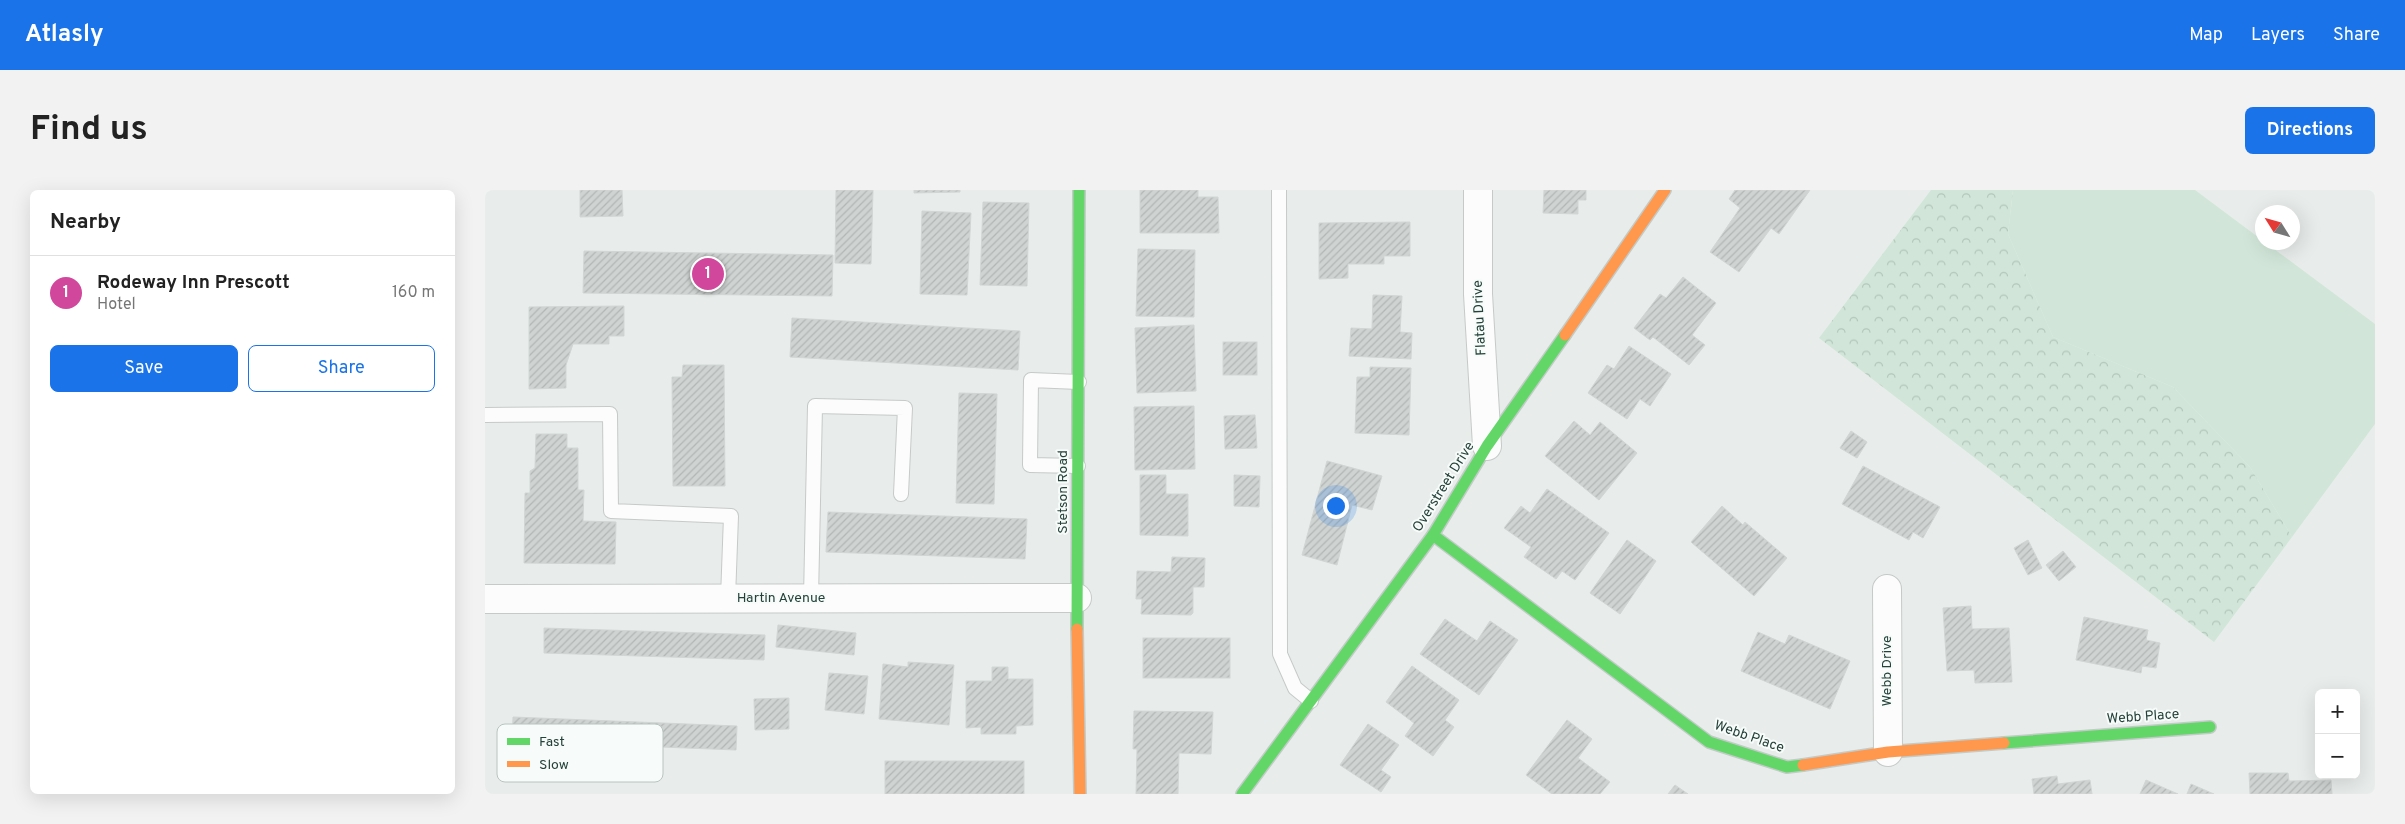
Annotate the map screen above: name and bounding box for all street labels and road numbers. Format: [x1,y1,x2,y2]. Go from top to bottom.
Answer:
street label: Flatau Drive [1470,280,1490,356]
street label: Overstreet Drive [1409,439,1479,535]
street label: Stetson Road [1055,450,1072,534]
street label: Hartin Avenue [737,590,825,607]
street label: Webb Drive [1879,635,1896,707]
street label: Webb Place [2106,706,2180,728]
street label: Webb Place [1712,717,1786,757]

